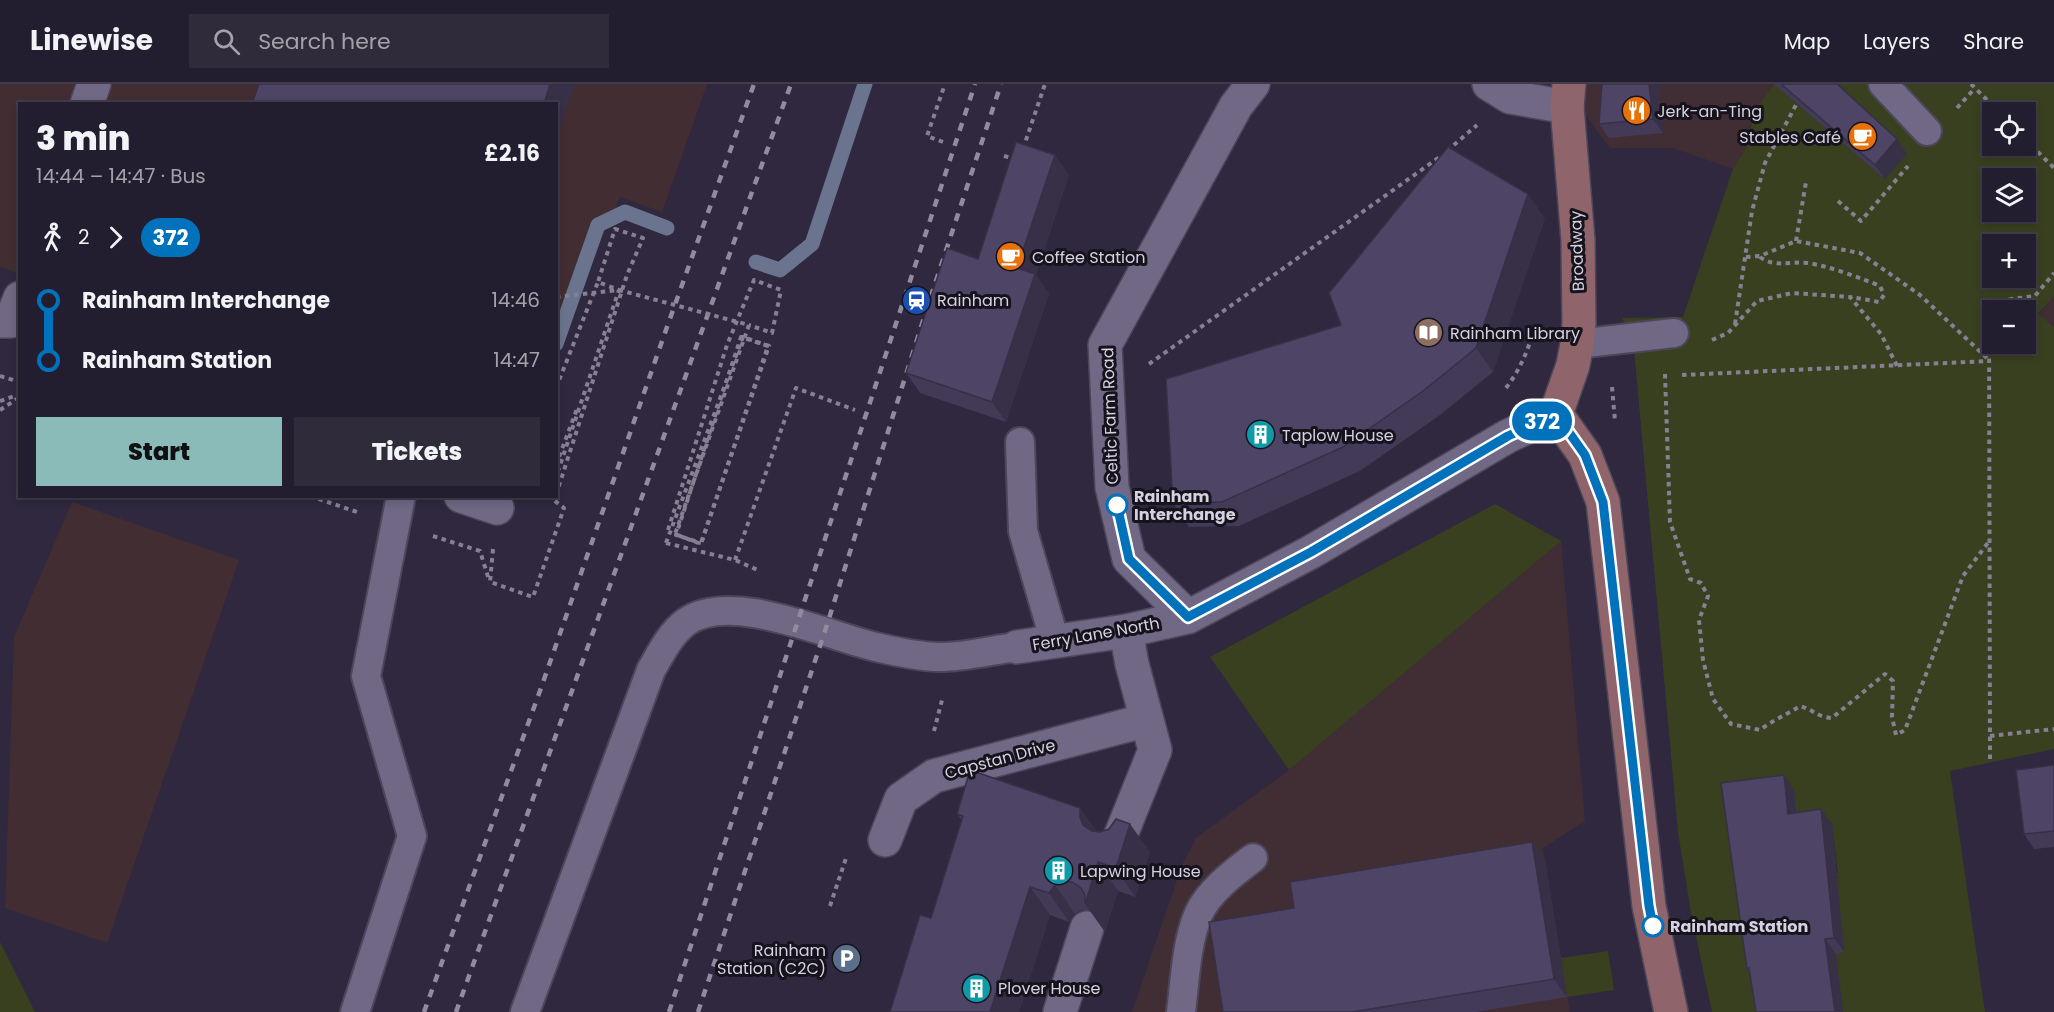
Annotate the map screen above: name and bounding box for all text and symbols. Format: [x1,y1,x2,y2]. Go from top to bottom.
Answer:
search box [189,14,609,68]
text: Linewise [30,21,153,60]
icon: search [210,25,243,58]
text: Search here [258,26,391,57]
text: Map [1784,27,1830,56]
text: Layers [1863,27,1930,56]
text: Share [1963,27,2024,56]
restaurant icon: Jerk-an-Ting [1620,95,1652,127]
place label: Jerk-an-Ting [1657,100,1762,123]
map controls [1982,102,2036,354]
button: locate [1982,102,2036,156]
text: 3 min [36,115,130,162]
cafe icon: Stables Café [1846,121,1878,153]
place label: Stables Café [1739,126,1841,149]
text: £2.16 [484,138,540,169]
text: 14:44 – 14:47 · Bus [36,162,206,190]
button: layers [1982,168,2036,222]
street label: Broadway [1564,210,1590,292]
icon: walk [36,221,69,254]
icon: forward [99,221,132,254]
text: 2 [78,223,90,251]
text: 372 [153,223,188,252]
button: + [1982,234,2036,288]
cafe icon: Coffee Station [995,241,1027,273]
place label: Coffee Station [1032,246,1146,269]
station icon: Rainham [900,284,932,316]
text: Rainham Interchange [82,285,330,316]
text: 14:46 [491,286,540,314]
place label: Rainham [937,289,1009,312]
button: − [1982,300,2036,354]
library icon: Rainham Library [1413,317,1445,349]
place label: Rainham Library [1450,322,1580,345]
text: Rainham Station [82,345,272,376]
text: 14:47 [493,346,540,374]
street label: Celtic Farm Road [1096,347,1124,485]
line badge: 372 [1508,402,1576,440]
text: 372 [1524,407,1560,436]
button: Start [36,417,282,486]
button: Tickets [294,417,540,486]
building icon: Taplow House [1245,419,1277,451]
place label: Taplow House [1282,424,1394,447]
place label: Rainham Interchange [1134,485,1236,526]
marker: Rainham Interchange [1106,494,1128,516]
street label: Ferry Lane North [1031,611,1161,657]
street label: Capstan Drive [942,733,1058,785]
building icon: Lapwing House [1043,855,1075,887]
place label: Lapwing House [1080,860,1201,883]
marker: Rainham Station [1642,915,1664,937]
place label: Rainham Station [1670,915,1808,938]
place label: Rainham Station (C2C) [717,939,826,980]
parking icon: Rainham Station (C2C) [831,943,863,975]
building icon: Plover House [961,972,993,1004]
place label: Plover House [998,977,1100,1000]

